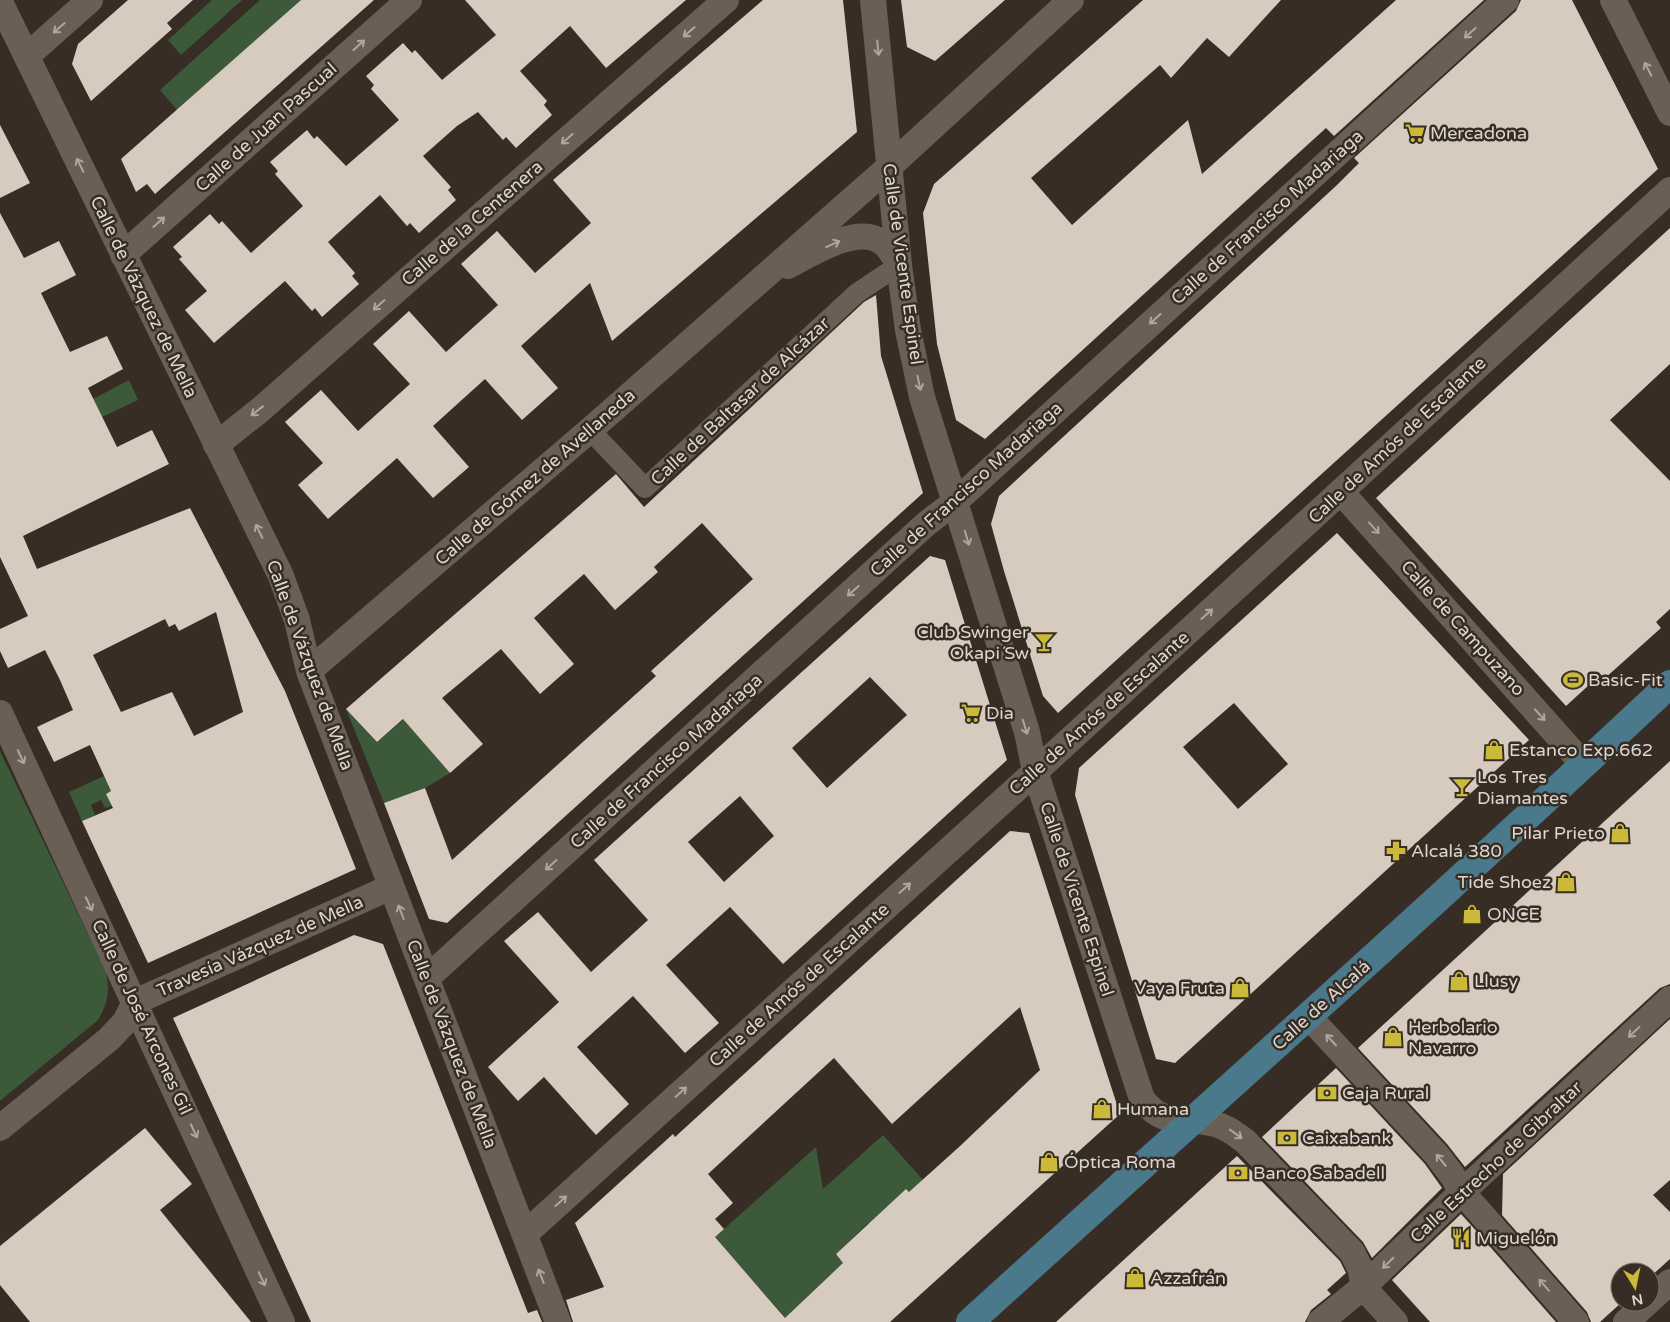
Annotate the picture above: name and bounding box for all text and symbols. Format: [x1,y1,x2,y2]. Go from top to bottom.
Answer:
one-way arrow [52,22,65,34]
one-way arrow [683,26,696,38]
one-way arrow [1464,27,1477,39]
one-way arrow [353,39,366,50]
one-way arrow [873,40,883,56]
street label: Calle de Juan Pascual [191,57,341,197]
one-way arrow [1643,62,1653,77]
supermarket icon: Mercadona [1404,122,1426,144]
place label: Mercadona [1430,122,1527,144]
street label: Calle de Francisco Madariaga [1166,125,1368,309]
one-way arrow [561,134,574,145]
street label: Calle de la Centenera [397,156,547,290]
one-way arrow [75,158,84,173]
street label: Calle de Vicente Espinel [878,162,928,366]
street label: Calle de Vázquez de Mella [85,192,203,402]
one-way arrow [152,216,165,228]
one-way arrow [825,239,840,248]
one-way arrow [373,299,386,310]
street label: Calle de Baltasar de Alcázar [646,312,834,490]
one-way arrow [1149,313,1162,324]
street label: Calle de Amós de Escalante [1304,352,1490,528]
one-way arrow [915,375,924,391]
street label: Calle de Gómez de Avellaneda [430,384,640,570]
street label: Calle de Francisco Madariaga [865,397,1067,581]
one-way arrow [251,406,264,417]
one-way arrow [1368,521,1380,534]
one-way arrow [254,524,263,539]
one-way arrow [963,530,973,546]
street label: Calle de Campuzano [1396,556,1530,700]
street label: Calle de Vázquez de Mella [262,557,358,773]
one-way arrow [846,585,859,597]
one-way arrow [1200,608,1213,620]
place label: Club Swinger Okapi´Sw [916,621,1029,664]
street label: Calle de Amós de Escalante [1004,626,1194,800]
bar icon: Club Swinger Okapi´Sw [1033,631,1055,653]
street label: Calle de Francisco Madariaga [565,669,767,853]
sports icon: Basic-Fit [1562,669,1584,691]
place label: Basic-Fit [1588,669,1663,691]
supermarket icon: Dia [960,702,982,724]
place label: Dia [986,702,1014,724]
one-way arrow [1534,708,1546,721]
one-way arrow [1021,719,1031,735]
shop icon: Estanco Exp.662 [1483,739,1505,761]
place label: Estanco Exp.662 [1509,739,1653,761]
one-way arrow [16,749,26,764]
place label: Los Tres Diamantes [1477,766,1568,809]
bar icon: Los Tres Diamantes [1451,776,1473,798]
street label: Calle de Vicente Espinel [1035,799,1119,999]
place label: Pilar Prieto [1511,822,1605,844]
shop icon: Pilar Prieto [1609,822,1631,844]
pharmacy icon: Alcalá 380 [1385,840,1407,862]
place label: Alcalá 380 [1411,840,1502,862]
one-way arrow [545,859,558,871]
place label: Tide Shoez [1458,871,1551,893]
shop icon: Tide Shoez [1555,871,1577,893]
one-way arrow [899,883,912,894]
street label: Travesía Vázquez de Mella [153,890,367,1002]
one-way arrow [85,896,95,911]
street label: Calle de Amós de Escalante [704,898,894,1072]
shop icon: ONCE [1461,903,1483,925]
place label: ONCE [1487,903,1540,925]
one-way arrow [396,905,405,921]
street label: Calle de José Arcones Gil [87,916,197,1118]
street label: Calle de Vázquez de Mella [402,936,502,1152]
street label: Calle de Alcalá [1267,955,1375,1055]
shop icon: Llusy [1448,970,1470,992]
place label: Llusy [1474,970,1518,992]
place label: Vaya Fruta [1134,977,1225,999]
shop icon: Vaya Fruta [1229,977,1251,999]
place label: Herbolario Navarro [1408,1016,1498,1059]
shop icon: Herbolario Navarro [1382,1026,1404,1048]
one-way arrow [1628,1026,1641,1038]
one-way arrow [1325,1034,1337,1047]
street label: Calle Estrecho de Gibraltar [1405,1076,1587,1248]
bank icon: Caja Rural [1316,1082,1338,1104]
place label: Caja Rural [1342,1082,1429,1104]
one-way arrow [675,1086,688,1097]
shop icon: Humana [1091,1098,1113,1120]
place label: Humana [1117,1098,1189,1120]
one-way arrow [190,1123,199,1138]
bank icon: Caixabank [1276,1127,1298,1149]
place label: Caixabank [1302,1127,1391,1149]
one-way arrow [1229,1129,1242,1140]
shop icon: Óptica Roma [1038,1151,1060,1173]
place label: Óptica Roma [1064,1151,1176,1173]
one-way arrow [1435,1154,1446,1167]
bank icon: Banco Sabadell [1227,1162,1249,1184]
place label: Banco Sabadell [1253,1162,1385,1184]
one-way arrow [554,1195,567,1206]
restaurant icon: Miguelón [1450,1227,1472,1249]
place label: Miguelón [1476,1227,1557,1249]
one-way arrow [1382,1257,1394,1269]
north arrow [1610,1262,1660,1312]
shop icon: Azzafrán [1124,1267,1146,1289]
place label: Azzafrán [1150,1267,1226,1289]
one-way arrow [536,1269,545,1285]
one-way arrow [258,1271,267,1286]
one-way arrow [1538,1279,1549,1292]
text: N [1630,1290,1644,1309]

